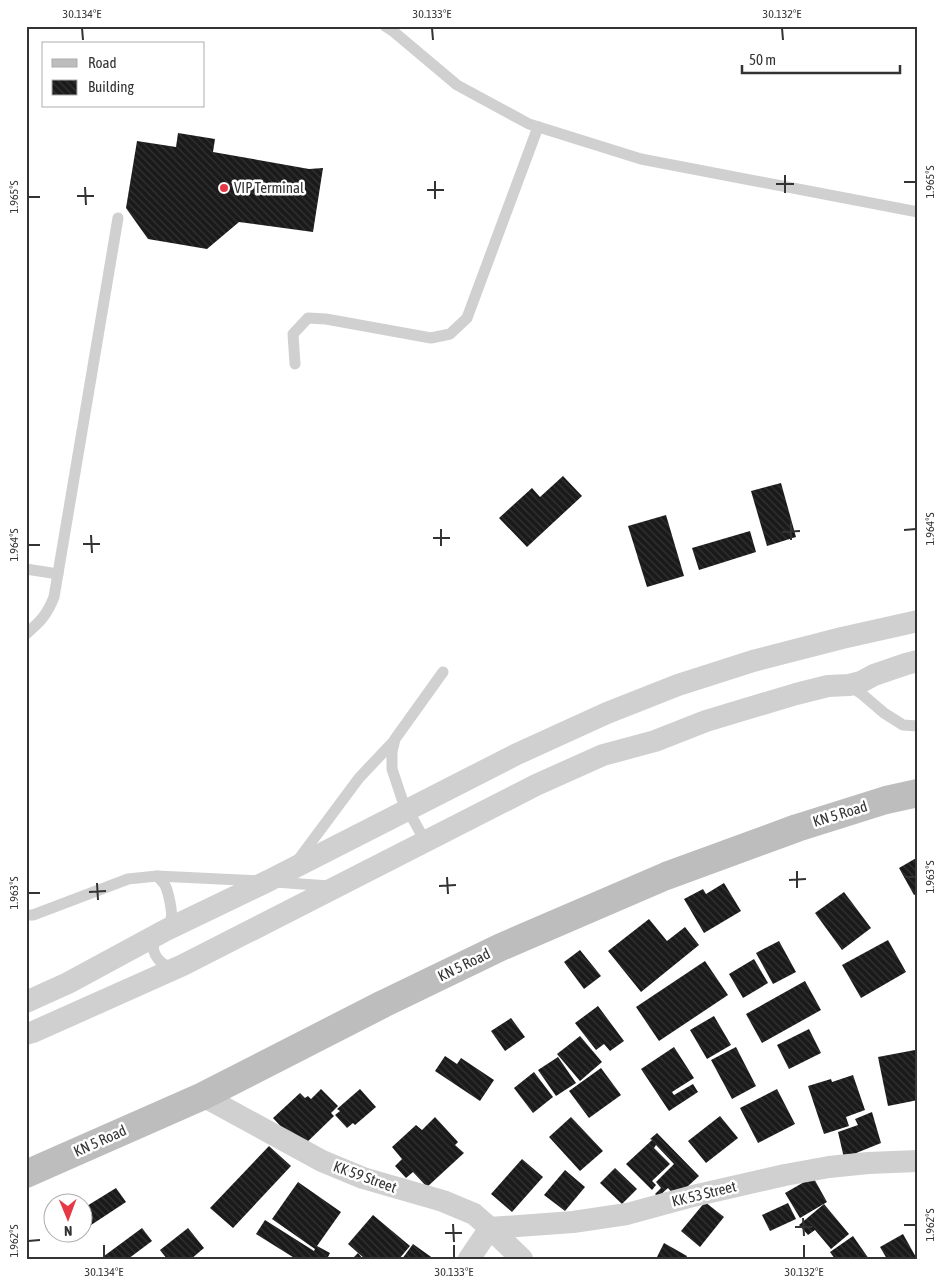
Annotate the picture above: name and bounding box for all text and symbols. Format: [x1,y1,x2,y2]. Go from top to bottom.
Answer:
text: 30.134°E [63,7,101,21]
text: 30.133°E [413,7,451,21]
text: 30.132°E [763,7,801,21]
legend [42,42,205,108]
scale bar [742,42,899,74]
text: 50 m [749,51,776,68]
text: Road [88,54,117,71]
text: Building [88,78,134,95]
text: 1.965°S [923,165,937,199]
place label: VIP Terminal [234,179,304,196]
text: 1.965°S [7,180,21,214]
marker: VIP Terminal [218,182,230,194]
text: 1.964°S [923,512,937,546]
text: 1.964°S [7,528,21,562]
street label: KN 5 Road [811,797,869,830]
text: 1.963°S [923,860,937,894]
text: 1.963°S [7,876,21,910]
street label: KN 5 Road [435,945,493,984]
street label: KN 5 Road [71,1121,129,1160]
street label: KK 59 Street [331,1157,399,1196]
street label: KK 53 Street [670,1177,738,1210]
north arrow [42,1192,92,1242]
text: 1.962°S [923,1208,937,1242]
text: N [64,1223,72,1239]
text: 1.962°S [7,1224,21,1258]
text: 30.134°E [85,1265,123,1279]
text: 30.133°E [435,1265,473,1279]
text: 30.132°E [785,1265,823,1279]

